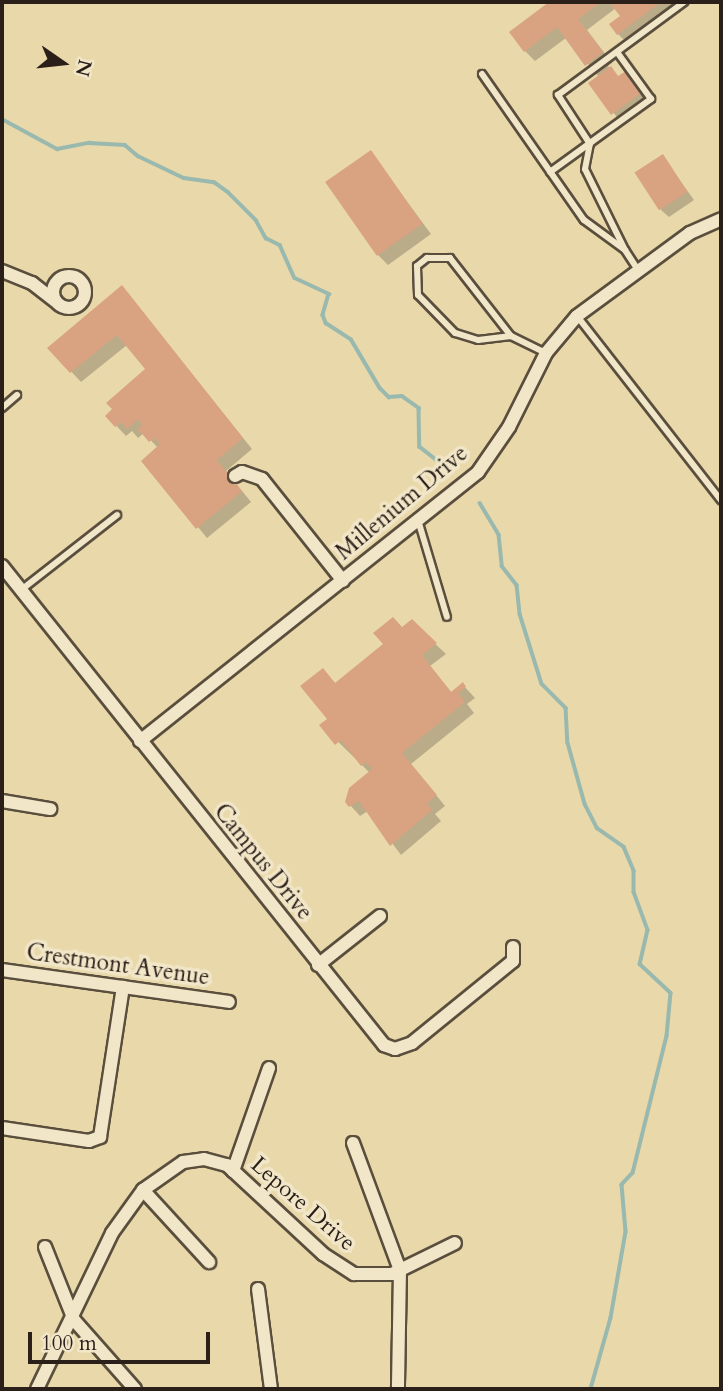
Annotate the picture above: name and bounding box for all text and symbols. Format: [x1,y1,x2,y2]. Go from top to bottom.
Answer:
north arrow [28,28,98,98]
text: N [69,57,98,79]
street label: Millenium Drive [330,440,474,566]
street label: Campus Drive [208,798,318,926]
street label: Crestmont Avenue [25,939,211,991]
street label: Lepore Drive [245,1151,361,1257]
scale bar [32,1318,214,1362]
text: 100 m [41,1329,97,1358]

